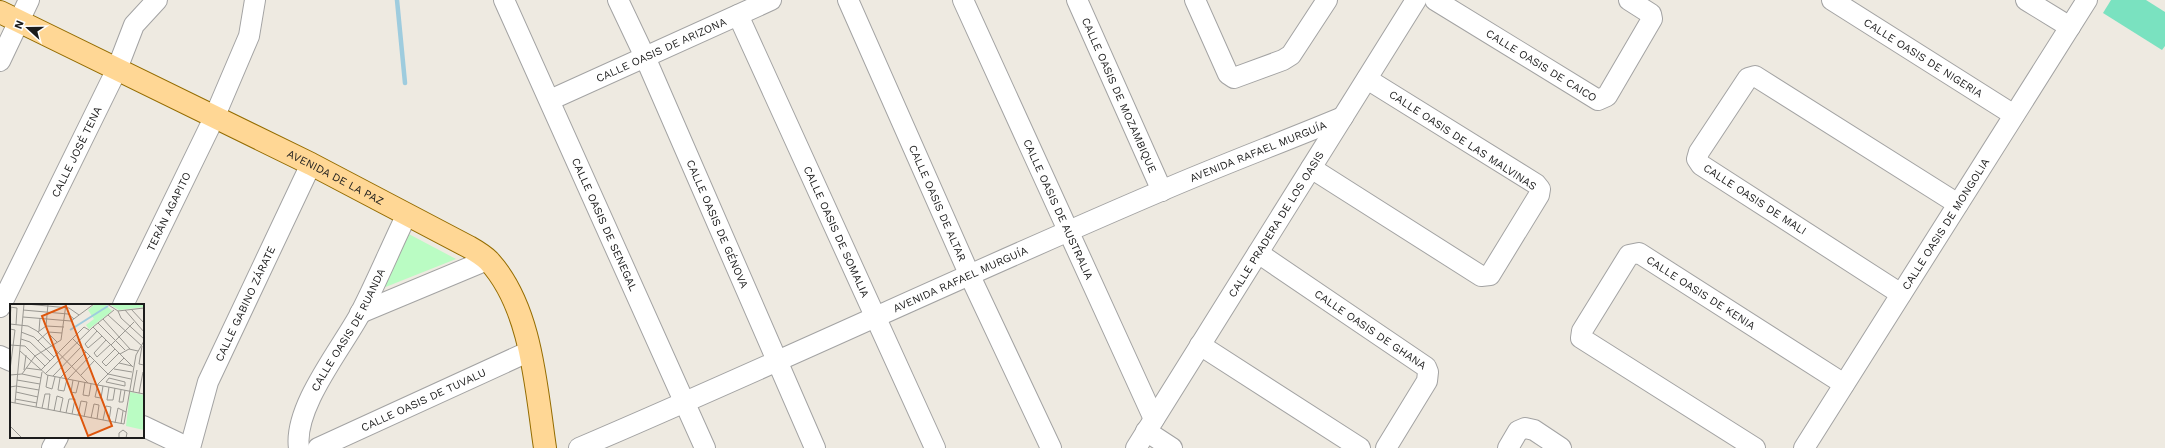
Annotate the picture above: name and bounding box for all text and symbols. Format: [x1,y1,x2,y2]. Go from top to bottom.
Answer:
north arrow [8,8,48,48]
street label: CALLE OASIS DE ARIZONA [594,15,729,85]
street label: CALLE OASIS DE MOZAMBIQUE [1079,16,1159,175]
street label: CALLE OASIS DE NIGERIA [1861,16,1985,100]
text: N [12,18,27,31]
street label: CALLE OASIS DE CAICO [1483,27,1599,105]
street label: CALLE OASIS DE LAS MALVINAS [1387,88,1539,193]
street label: CALLE JOSÉ TENA [49,104,105,200]
street label: AVENIDA RAFAEL MURGUÍA [1188,119,1328,185]
street label: CALLE OASIS DE AUSTRALIA [1020,137,1096,282]
street label: CALLE OASIS DE ALTAR [906,143,969,264]
street label: AVENIDA DE LA PAZ [285,147,386,208]
street label: CALLE PRADERA DE LOS OASIS [1226,149,1327,300]
street label: CALLE OASIS DE SENEGAL [569,156,640,294]
street label: CALLE OASIS DE MONGOLIA [1900,156,1992,292]
street label: CALLE OASIS DE GÉNOVA [683,158,751,290]
street label: CALLE OASIS DE MALI [1701,161,1809,238]
street label: CALLE OASIS DE SOMALIA [801,164,872,300]
street label: TERÁN AGAPITO [144,170,194,253]
street label: CALLE GABINO ZÁRATE [213,244,278,364]
street label: AVENIDA RAFAEL MURGUÍA [891,244,1030,315]
street label: CALLE OASIS DE KENIA [1644,253,1758,333]
street label: CALLE OASIS DE RUANDA [309,266,388,394]
street label: CALLE OASIS DE GHANA [1312,287,1429,372]
inset map [10,304,144,438]
street label: CALLE OASIS DE TUVALU [359,366,488,434]

